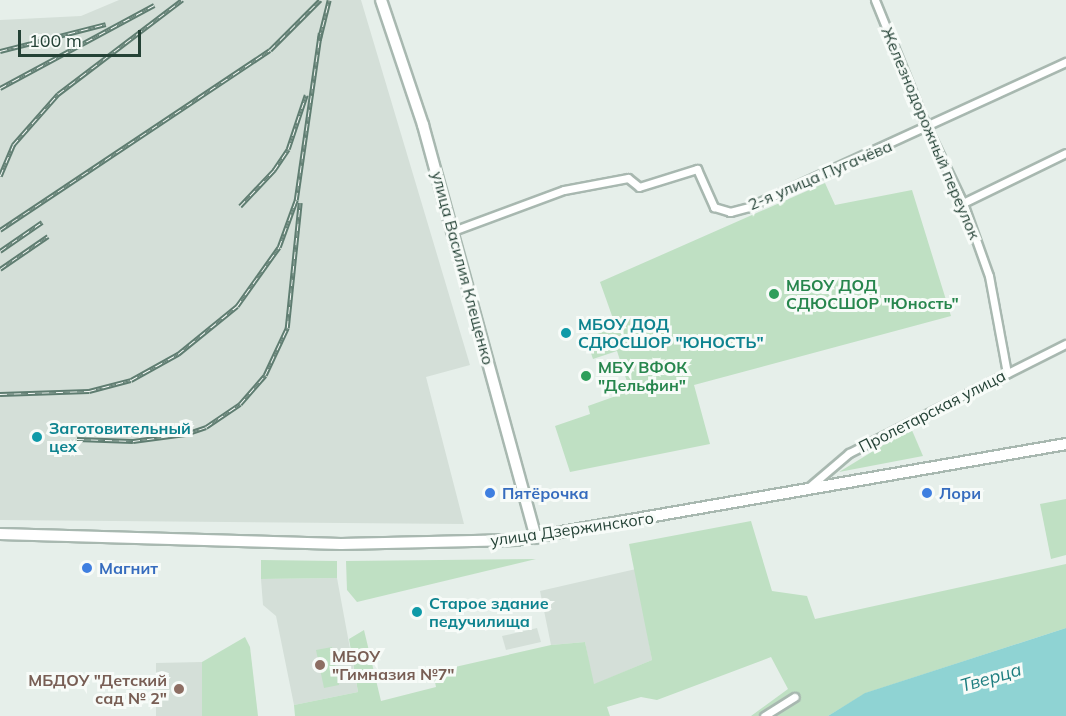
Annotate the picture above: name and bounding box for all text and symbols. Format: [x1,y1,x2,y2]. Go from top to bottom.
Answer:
scale bar [21,18,144,56]
street label: Железнодорожный переулок [878,24,984,242]
text: 100 m [29,29,82,52]
street label: 2-я улица Пугачёва [745,136,895,214]
street label: улица Василия Клещенко [428,169,498,367]
place label: МБОУ ДОД СДЮСШОР "Юность" [786,275,959,313]
marker: МБОУ ДОД СДЮСШОР "Юность" [767,287,781,301]
place label: МБОУ ДОД СДЮСШОР "ЮНОСТЬ" [578,314,764,352]
marker: МБОУ ДОД СДЮСШОР "ЮНОСТЬ" [559,326,573,340]
place label: МБУ ВФОК "Дельфин" [598,357,687,395]
street label: Пролетарская улица [855,366,1009,456]
marker: МБУ ВФОК "Дельфин" [579,369,593,383]
place label: Заготовительный цех [49,418,191,456]
marker: Заготовительный цех [30,430,44,444]
place label: Пятёрочка [502,483,589,503]
place label: Лори [939,483,981,503]
marker: Пятёрочка [483,486,497,500]
marker: Лори [920,486,934,500]
street label: улица Дзержинского [489,508,655,550]
place label: Магнит [99,558,158,578]
marker: Магнит [80,561,94,575]
place label: Старое здание педучилища [429,593,549,631]
marker: Старое здание педучилища [410,605,424,619]
place label: МБОУ "Гимназия №7" [332,646,455,684]
marker: МБОУ "Гимназия №7" [313,658,327,672]
water label: Тверца [958,659,1024,697]
place label: МБДОУ "Детский сад № 2" [28,670,167,708]
marker: МБДОУ "Детский сад № 2" [172,682,186,696]

